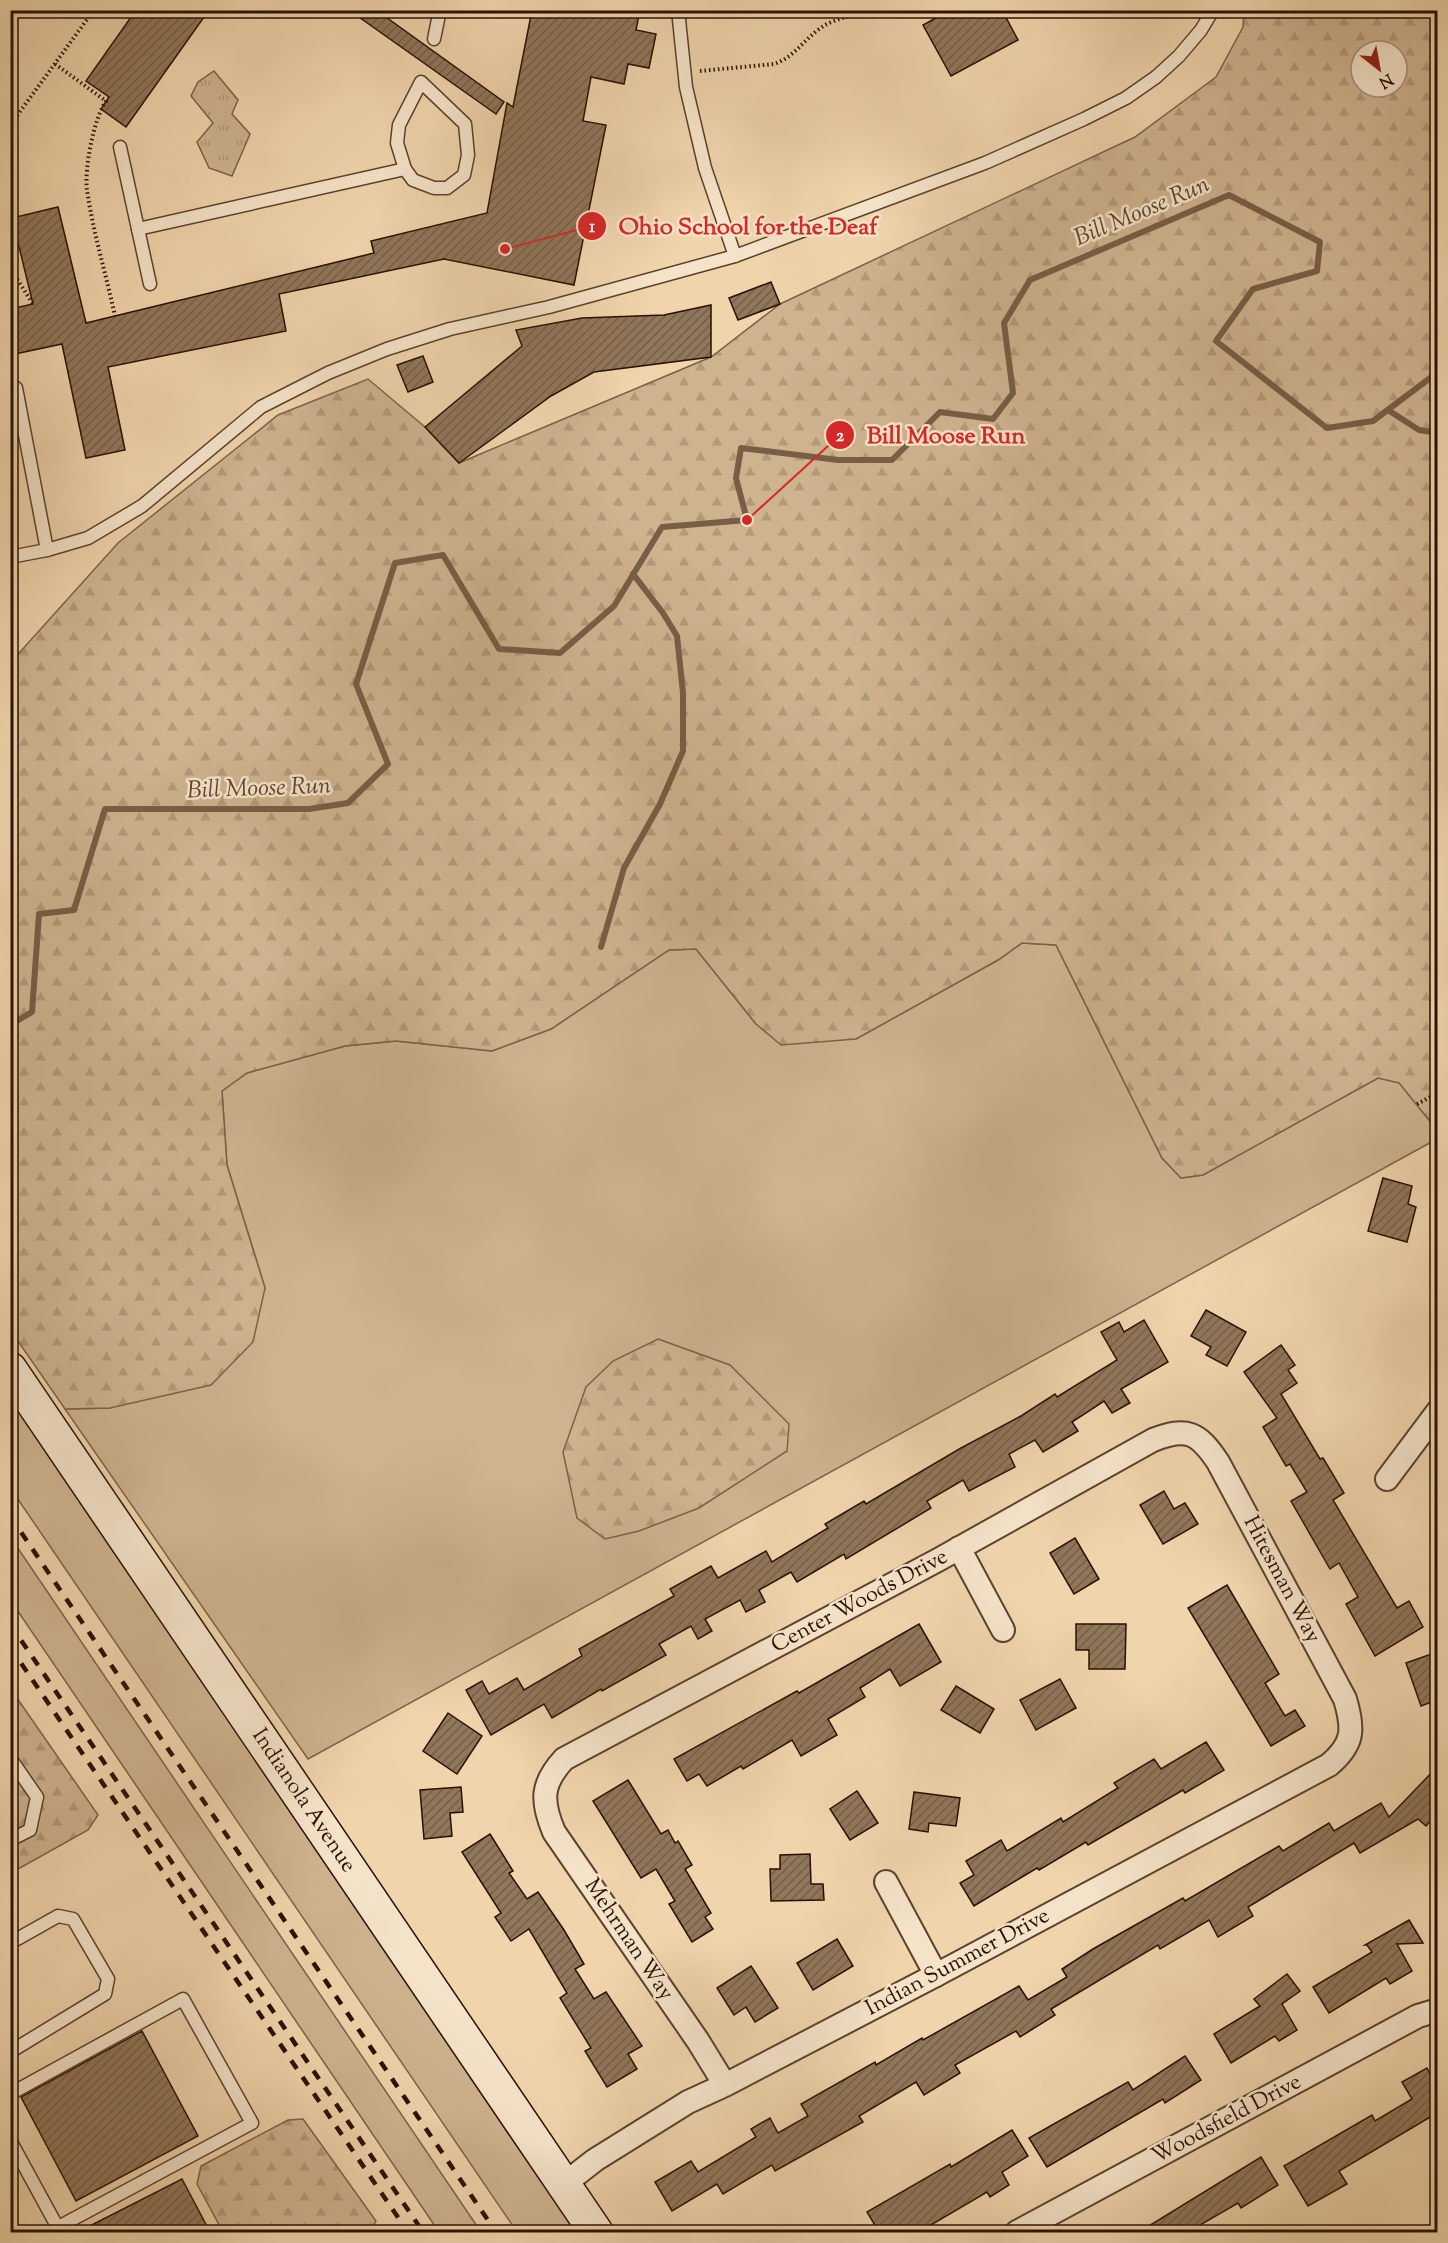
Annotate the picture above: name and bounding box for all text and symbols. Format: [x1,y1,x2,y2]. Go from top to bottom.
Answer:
north arrow [1349,39,1409,99]
text: N [1374,67,1397,93]
water label: Bill Moose Run [1069,168,1215,256]
callout: Ohio School for the Deaf [577,205,890,247]
text: Ohio School for the Deaf [618,211,879,245]
text: 1 [589,215,596,241]
callout: Bill Moose Run [825,414,1037,456]
text: Bill Moose Run [867,420,1026,454]
text: 2 [836,424,845,450]
water label: Bill Moose Run [187,769,332,808]
street label: Hitesman Way [1234,1511,1328,1649]
street label: Center Woods Drive [766,1542,954,1662]
street label: Indianola Avenue [243,1722,363,1880]
street label: Mehrman Way [575,1873,681,2007]
street label: Indian Summer Drive [860,1901,1056,2025]
street label: Woodsfield Drive [1146,2067,1308,2173]

